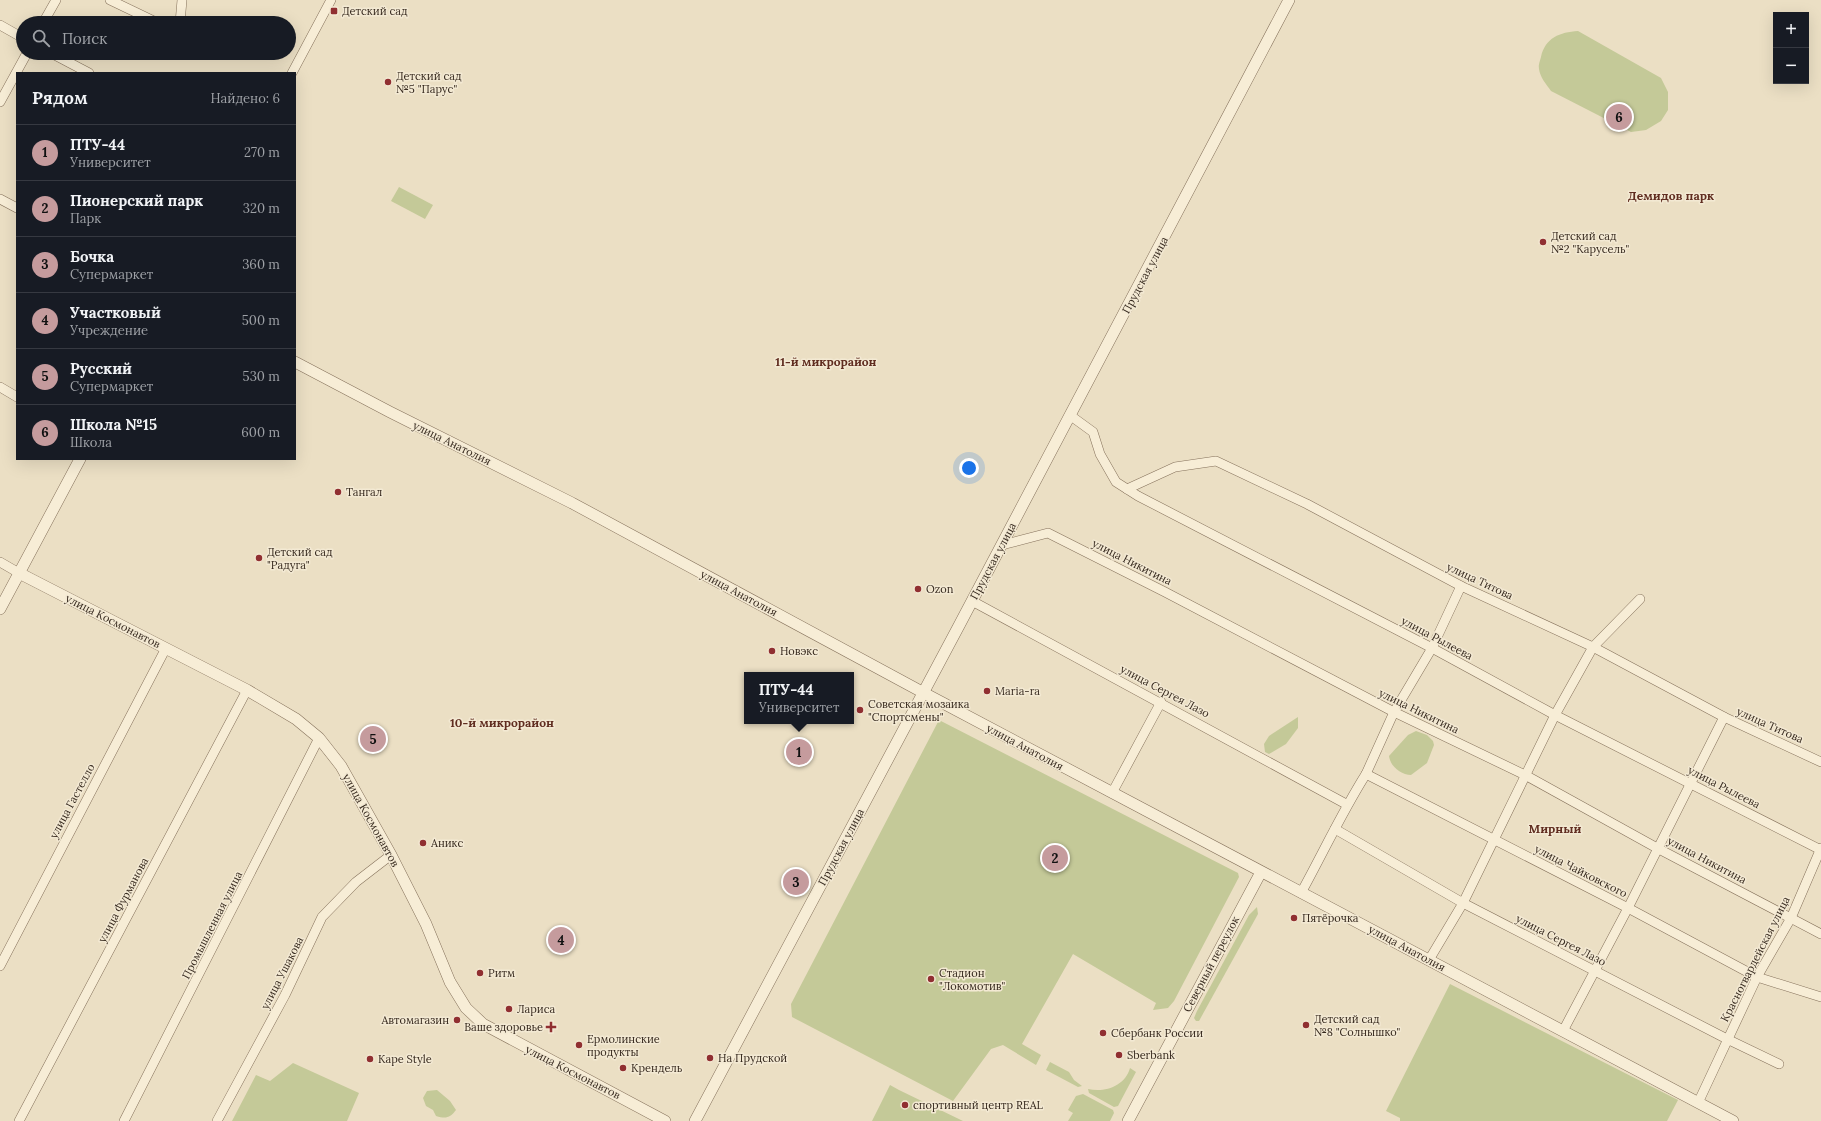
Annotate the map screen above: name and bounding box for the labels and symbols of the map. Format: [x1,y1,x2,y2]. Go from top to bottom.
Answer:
place label: Детский сад [342,4,408,18]
marker: Детский сад [329,6,339,16]
place label: Детский сад №5 "Парус" [396,69,462,96]
marker: Детский сад №5 "Парус" [383,77,393,87]
pin: 6 [1606,102,1632,132]
district label: Демидов парк [1628,188,1714,203]
place label: Детский сад №2 "Карусель" [1551,229,1630,256]
street label: Прудская улица [1119,234,1171,316]
marker: Детский сад №2 "Карусель" [1538,237,1548,247]
district label: 11-й микрорайон [775,354,877,369]
street label: улица Анатолия [411,418,493,468]
your location [959,458,979,478]
place label: Тангал [346,485,383,499]
marker: Тангал [333,487,343,497]
street label: Прудская улица [967,520,1019,602]
street label: улица Никитина [1090,536,1174,588]
place label: Детский сад "Радуга" [267,545,333,572]
marker: Детский сад "Радуга" [254,553,264,563]
street label: улица Титова [1445,560,1516,603]
street label: улица Анатолия [698,567,780,619]
place label: Ozon [926,582,954,596]
marker: Ozon [913,584,923,594]
street label: улица Космонавтов [63,591,163,651]
street label: улица Рылеева [1399,613,1476,663]
place label: Новэкс [780,644,818,658]
marker: Новэкс [767,646,777,656]
street label: улица Сергея Лазо [1118,662,1212,720]
place label: Maria-ra [995,684,1040,698]
marker: Maria-ra [982,686,992,696]
street label: улица Никитина [1377,686,1462,737]
place label: Советская мозаика "Спортсмены" [868,697,970,724]
street label: улица Титова [1734,704,1806,746]
marker: Советская мозаика "Спортсмены" [855,705,865,715]
district label: 10-й микрорайон [450,715,554,730]
street label: улица Анатолия [984,721,1066,773]
pin: 5 [360,724,386,754]
pin: 1 [786,737,812,767]
street label: улица Гастелло [46,761,98,841]
street label: улица Рылеева [1686,763,1763,811]
street label: улица Космонавтов [340,771,403,869]
street label: Прудская улица [815,806,867,888]
district label: Мирный [1529,821,1582,836]
street label: улица Никитина [1665,833,1749,887]
place label: Аникс [430,836,463,850]
marker: Аникс [418,838,428,848]
street label: улица Чайковского [1532,842,1630,900]
pin: 2 [1042,843,1068,873]
street label: улица Фурманова [95,855,151,945]
pin: 3 [783,867,809,897]
street label: Промышленная улица [179,868,245,981]
street label: Красногвардейская улица [1717,894,1793,1024]
place label: Пятёрочка [1302,911,1359,925]
street label: улица Сергея Лазо [1514,911,1608,969]
marker: Пятёрочка [1289,913,1299,923]
street label: Северный переулок [1180,914,1242,1014]
street label: улица Анатолия [1366,922,1448,974]
pin: 4 [548,925,574,955]
street label: улица Ушакова [258,934,306,1012]
place label: Ритм [488,966,515,980]
place label: Стадион "Локомотив" [939,966,1006,993]
marker: Ритм [475,968,485,978]
marker: Стадион "Локомотив" [926,974,936,984]
place label: Лариса [517,1002,556,1016]
marker: Лариса [504,1004,514,1014]
place label: Детский сад №8 "Солнышко" [1314,1012,1400,1039]
place label: Автомагазин [380,1013,449,1027]
marker: Автомагазин [452,1015,462,1025]
place label: Ваше здоровье [464,1020,543,1034]
marker: Детский сад №8 "Солнышко" [1301,1020,1311,1030]
marker: Ваше здоровье [546,1022,556,1032]
place label: Сбербанк России [1111,1026,1203,1040]
marker: Сбербанк России [1098,1028,1108,1038]
place label: Ермолинские продукты [587,1032,660,1059]
marker: Ермолинские продукты [574,1040,584,1050]
street label: улица Космонавтов [523,1042,623,1102]
place label: Sberbank [1127,1048,1175,1062]
marker: Sberbank [1114,1050,1124,1060]
place label: На Прудской [718,1051,787,1065]
place label: Каре Style [378,1052,432,1066]
marker: На Прудской [705,1053,715,1063]
marker: Каре Style [365,1054,375,1064]
place label: Крендель [631,1061,683,1075]
marker: Крендель [618,1063,628,1073]
place label: спортивный центр REAL [913,1098,1044,1112]
marker: спортивный центр REAL [900,1100,910,1110]

